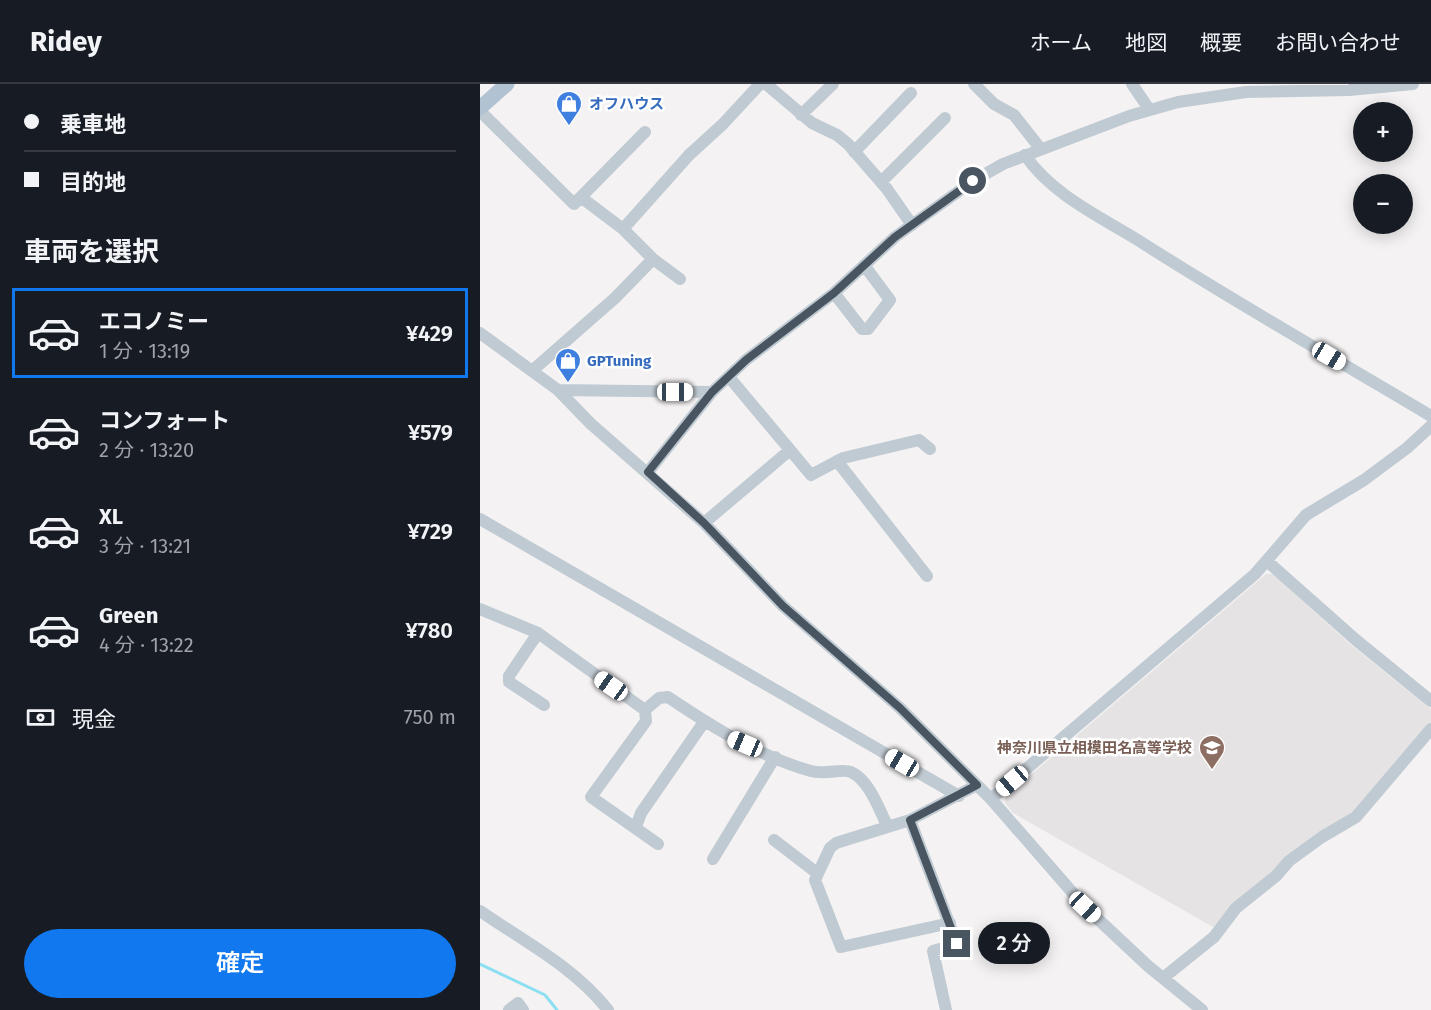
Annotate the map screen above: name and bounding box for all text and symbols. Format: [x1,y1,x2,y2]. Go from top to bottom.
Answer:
text: Ridey [30,25,102,58]
text: ホーム [1030,30,1092,56]
text: 地図 [1125,30,1167,56]
text: 概要 [1200,30,1242,56]
text: お問い合わせ [1275,30,1401,56]
shop icon: オフハウス [554,89,584,127]
place label: オフハウス [589,95,664,113]
map controls [1353,102,1413,234]
button: + [1353,102,1413,162]
text: 乗車地 [60,111,126,138]
route start [959,167,986,194]
text: 目的地 [60,169,126,196]
button: − [1353,174,1413,234]
text: 車両を選択 [24,236,159,268]
icon: car [27,306,81,360]
text: エコノミー [99,308,209,335]
text: ¥429 [406,320,453,347]
text: 1 分 · 13:19 [99,339,190,363]
car [1309,339,1349,373]
shop icon: GPTuning [553,346,583,384]
place label: GPTuning [587,352,652,370]
car [657,383,693,401]
icon: car [27,405,81,459]
text: コンフォート [99,407,230,434]
text: ¥579 [408,419,453,446]
text: 2 分 · 13:20 [99,438,194,462]
text: XL [99,503,123,530]
icon: car [27,504,81,558]
text: ¥729 [408,518,453,545]
text: 3 分 · 13:21 [99,534,191,558]
text: Green [99,602,158,629]
icon: car [27,603,81,657]
text: ¥780 [406,617,453,644]
text: 4 分 · 13:22 [99,633,194,657]
car [591,668,631,704]
icon: cash [24,701,57,734]
text: 750 m [404,705,456,729]
text: 現金 [72,706,116,733]
car [725,729,765,759]
school or university icon: 神奈川県立相模田名高等学校 [1197,733,1227,771]
place label: 神奈川県立相模田名高等学校 [996,739,1192,757]
car [882,746,922,780]
car [992,763,1032,799]
car [1066,888,1104,926]
callout: 2 分 [978,923,1050,965]
button: 確定 [24,929,456,998]
route end [943,930,970,957]
text: 2 分 [996,931,1032,955]

